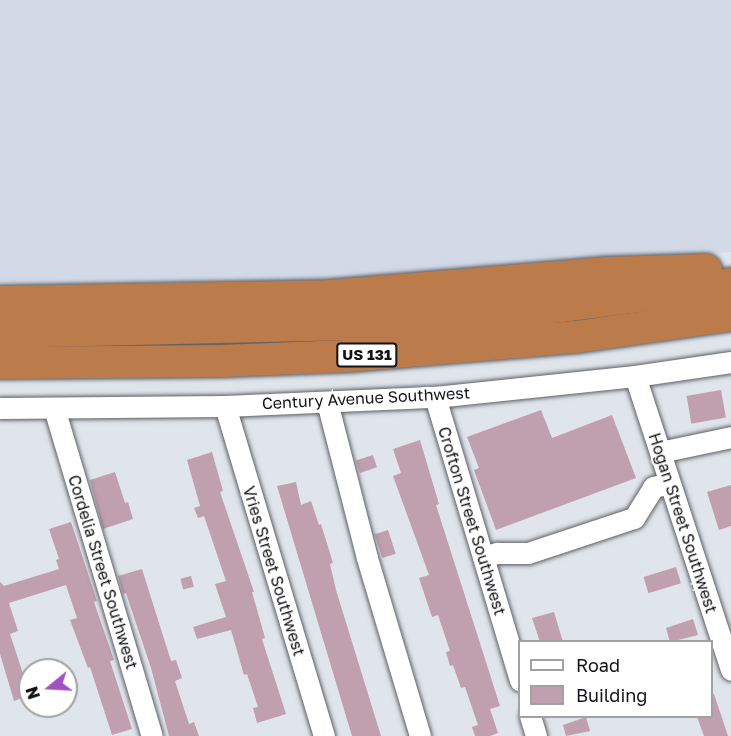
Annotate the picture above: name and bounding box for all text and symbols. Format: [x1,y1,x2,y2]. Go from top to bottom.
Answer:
road number: US 131 [336,343,398,367]
street label: Century Avenue Southwest [261,383,471,413]
street label: Crofton Street Southwest [434,424,510,618]
street label: Hogan Street Southwest [645,430,721,616]
street label: Cordelia Street Southwest [64,473,142,671]
street label: Vries Street Southwest [239,484,309,658]
legend [518,640,713,718]
text: Road [576,654,620,676]
north arrow [18,658,78,718]
text: N [21,684,44,702]
text: Building [576,684,647,706]

